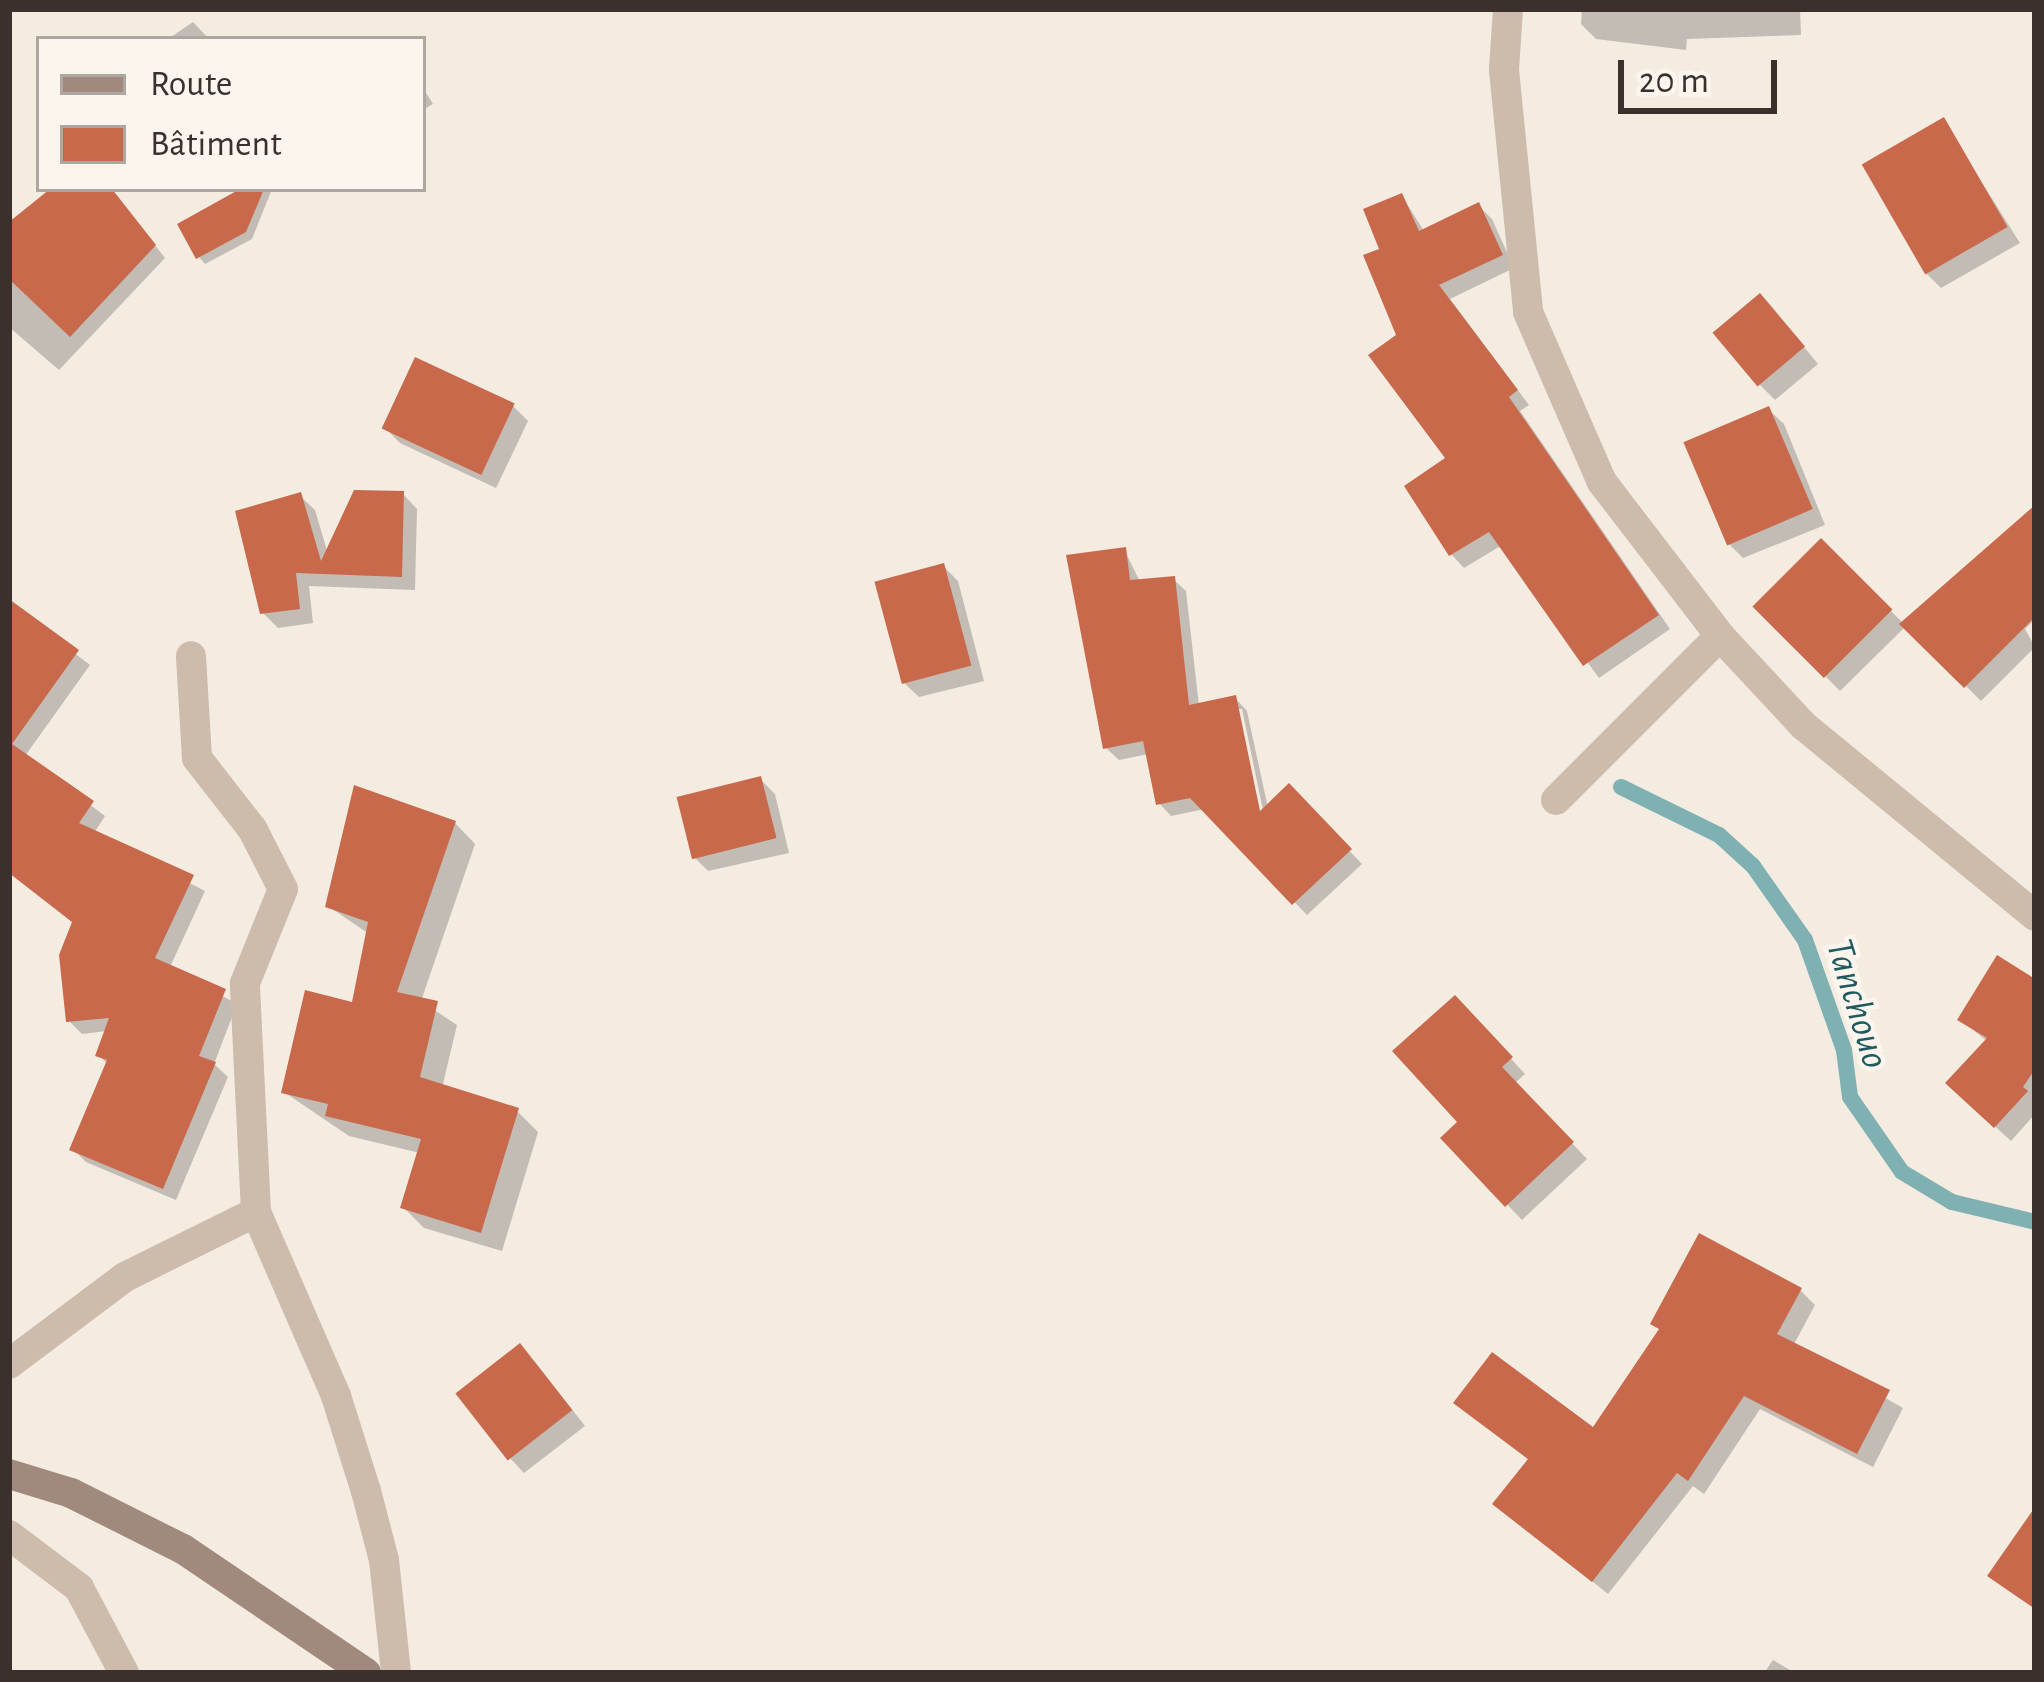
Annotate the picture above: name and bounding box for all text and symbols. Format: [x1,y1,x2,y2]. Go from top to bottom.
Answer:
legend [36,36,426,192]
scale bar [1624,36,1783,110]
text: 20 m [1639,63,1709,99]
text: Route [150,66,232,102]
text: Bâtiment [150,126,282,162]
water label: Tanchouo [1814,934,1898,1074]

